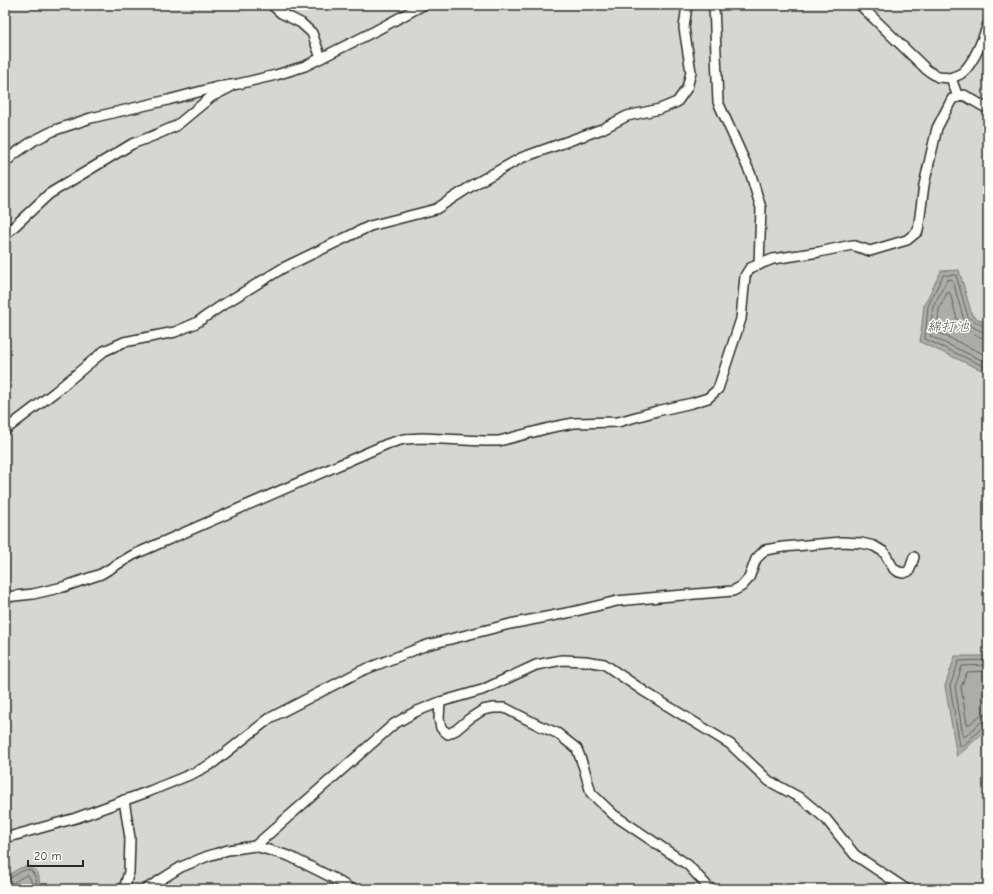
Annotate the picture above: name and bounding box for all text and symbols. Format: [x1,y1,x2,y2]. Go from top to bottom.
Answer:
water label: 綿打池 [927,318,970,335]
scale bar [28,842,83,868]
text: 20 m [34,849,62,863]

